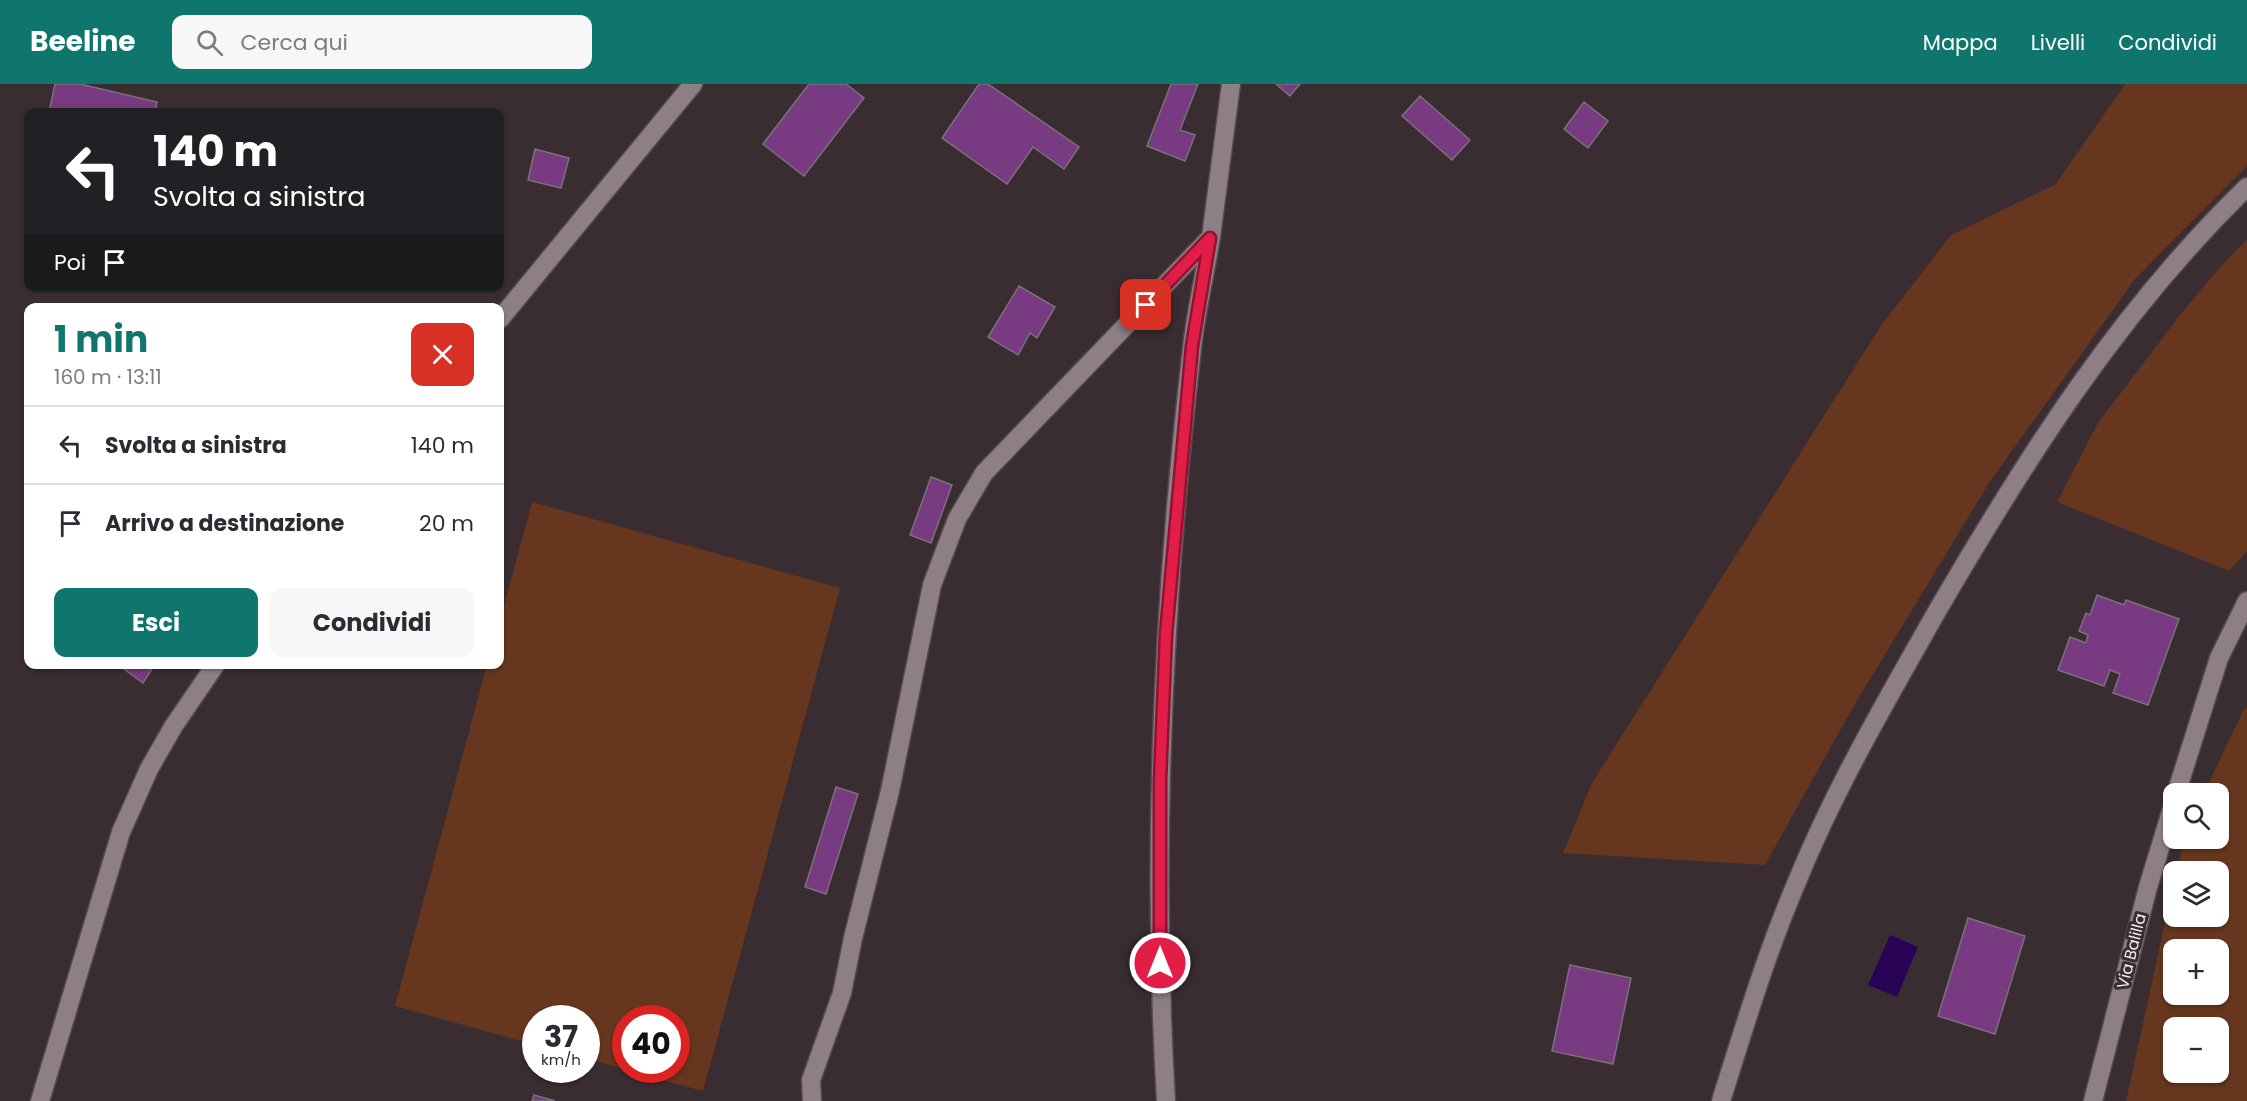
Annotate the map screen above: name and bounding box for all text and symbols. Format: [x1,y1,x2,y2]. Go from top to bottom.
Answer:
search box [172,15,592,69]
text: Beeline [30,22,136,61]
icon: search [193,26,226,59]
text: Cerca qui [241,27,348,58]
text: Mappa [1923,28,1998,57]
text: Livelli [2031,28,2085,57]
text: Condividi [2118,28,2217,57]
text: 140 m [153,122,278,181]
icon: left [54,132,132,210]
text: Svolta a sinistra [153,178,366,215]
icon: arrive [98,246,131,279]
text: Poi [54,247,86,278]
pin [1120,279,1171,330]
icon: arrive [1129,288,1162,321]
text: 1 min [54,314,148,365]
button: close [411,323,474,386]
text: 160 m · 13:11 [54,363,162,391]
icon: left [54,429,87,462]
text: Svolta a sinistra [105,430,287,461]
text: 140 m [411,430,474,461]
icon: arrive [54,507,87,540]
text: Arrivo a destinazione [105,508,344,539]
text: 20 m [419,508,474,539]
button: Esci [54,588,258,657]
button: Condividi [270,588,474,657]
map controls [2163,783,2229,1083]
button: search [2163,783,2229,849]
button: layers [2163,861,2229,927]
street label: Via Balilla [2111,911,2152,991]
position arrow [1128,931,1192,995]
button: + [2163,939,2229,1005]
speed limit sign: 40 [612,1005,690,1083]
text: 37 [544,1015,578,1058]
button: − [2163,1017,2229,1083]
text: km/h [541,1049,581,1070]

